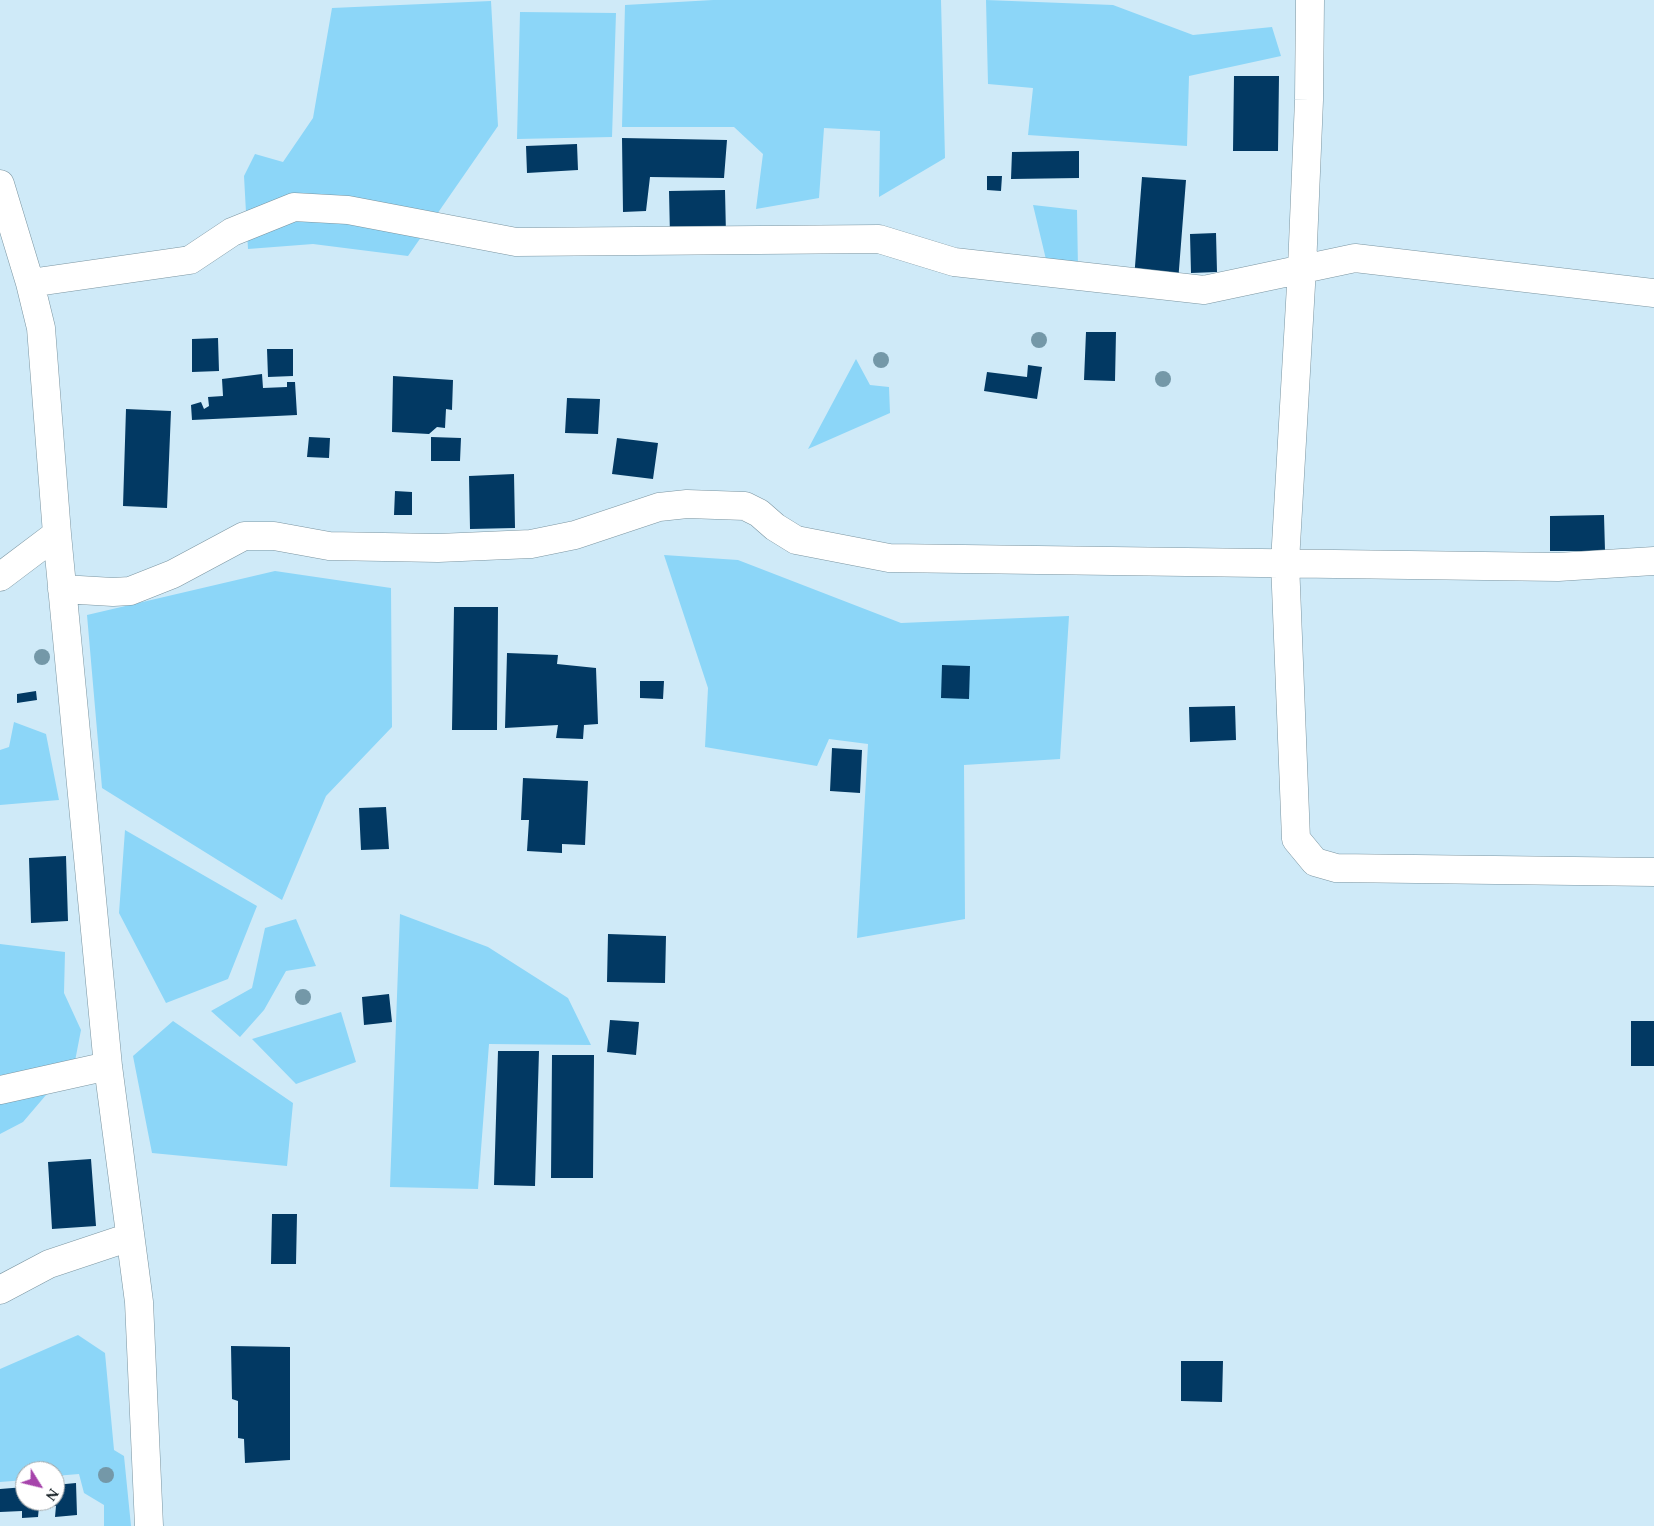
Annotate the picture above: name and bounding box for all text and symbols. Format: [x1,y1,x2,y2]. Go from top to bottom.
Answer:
north arrow [15,1461,65,1511]
text: N [40,1484,64,1505]

